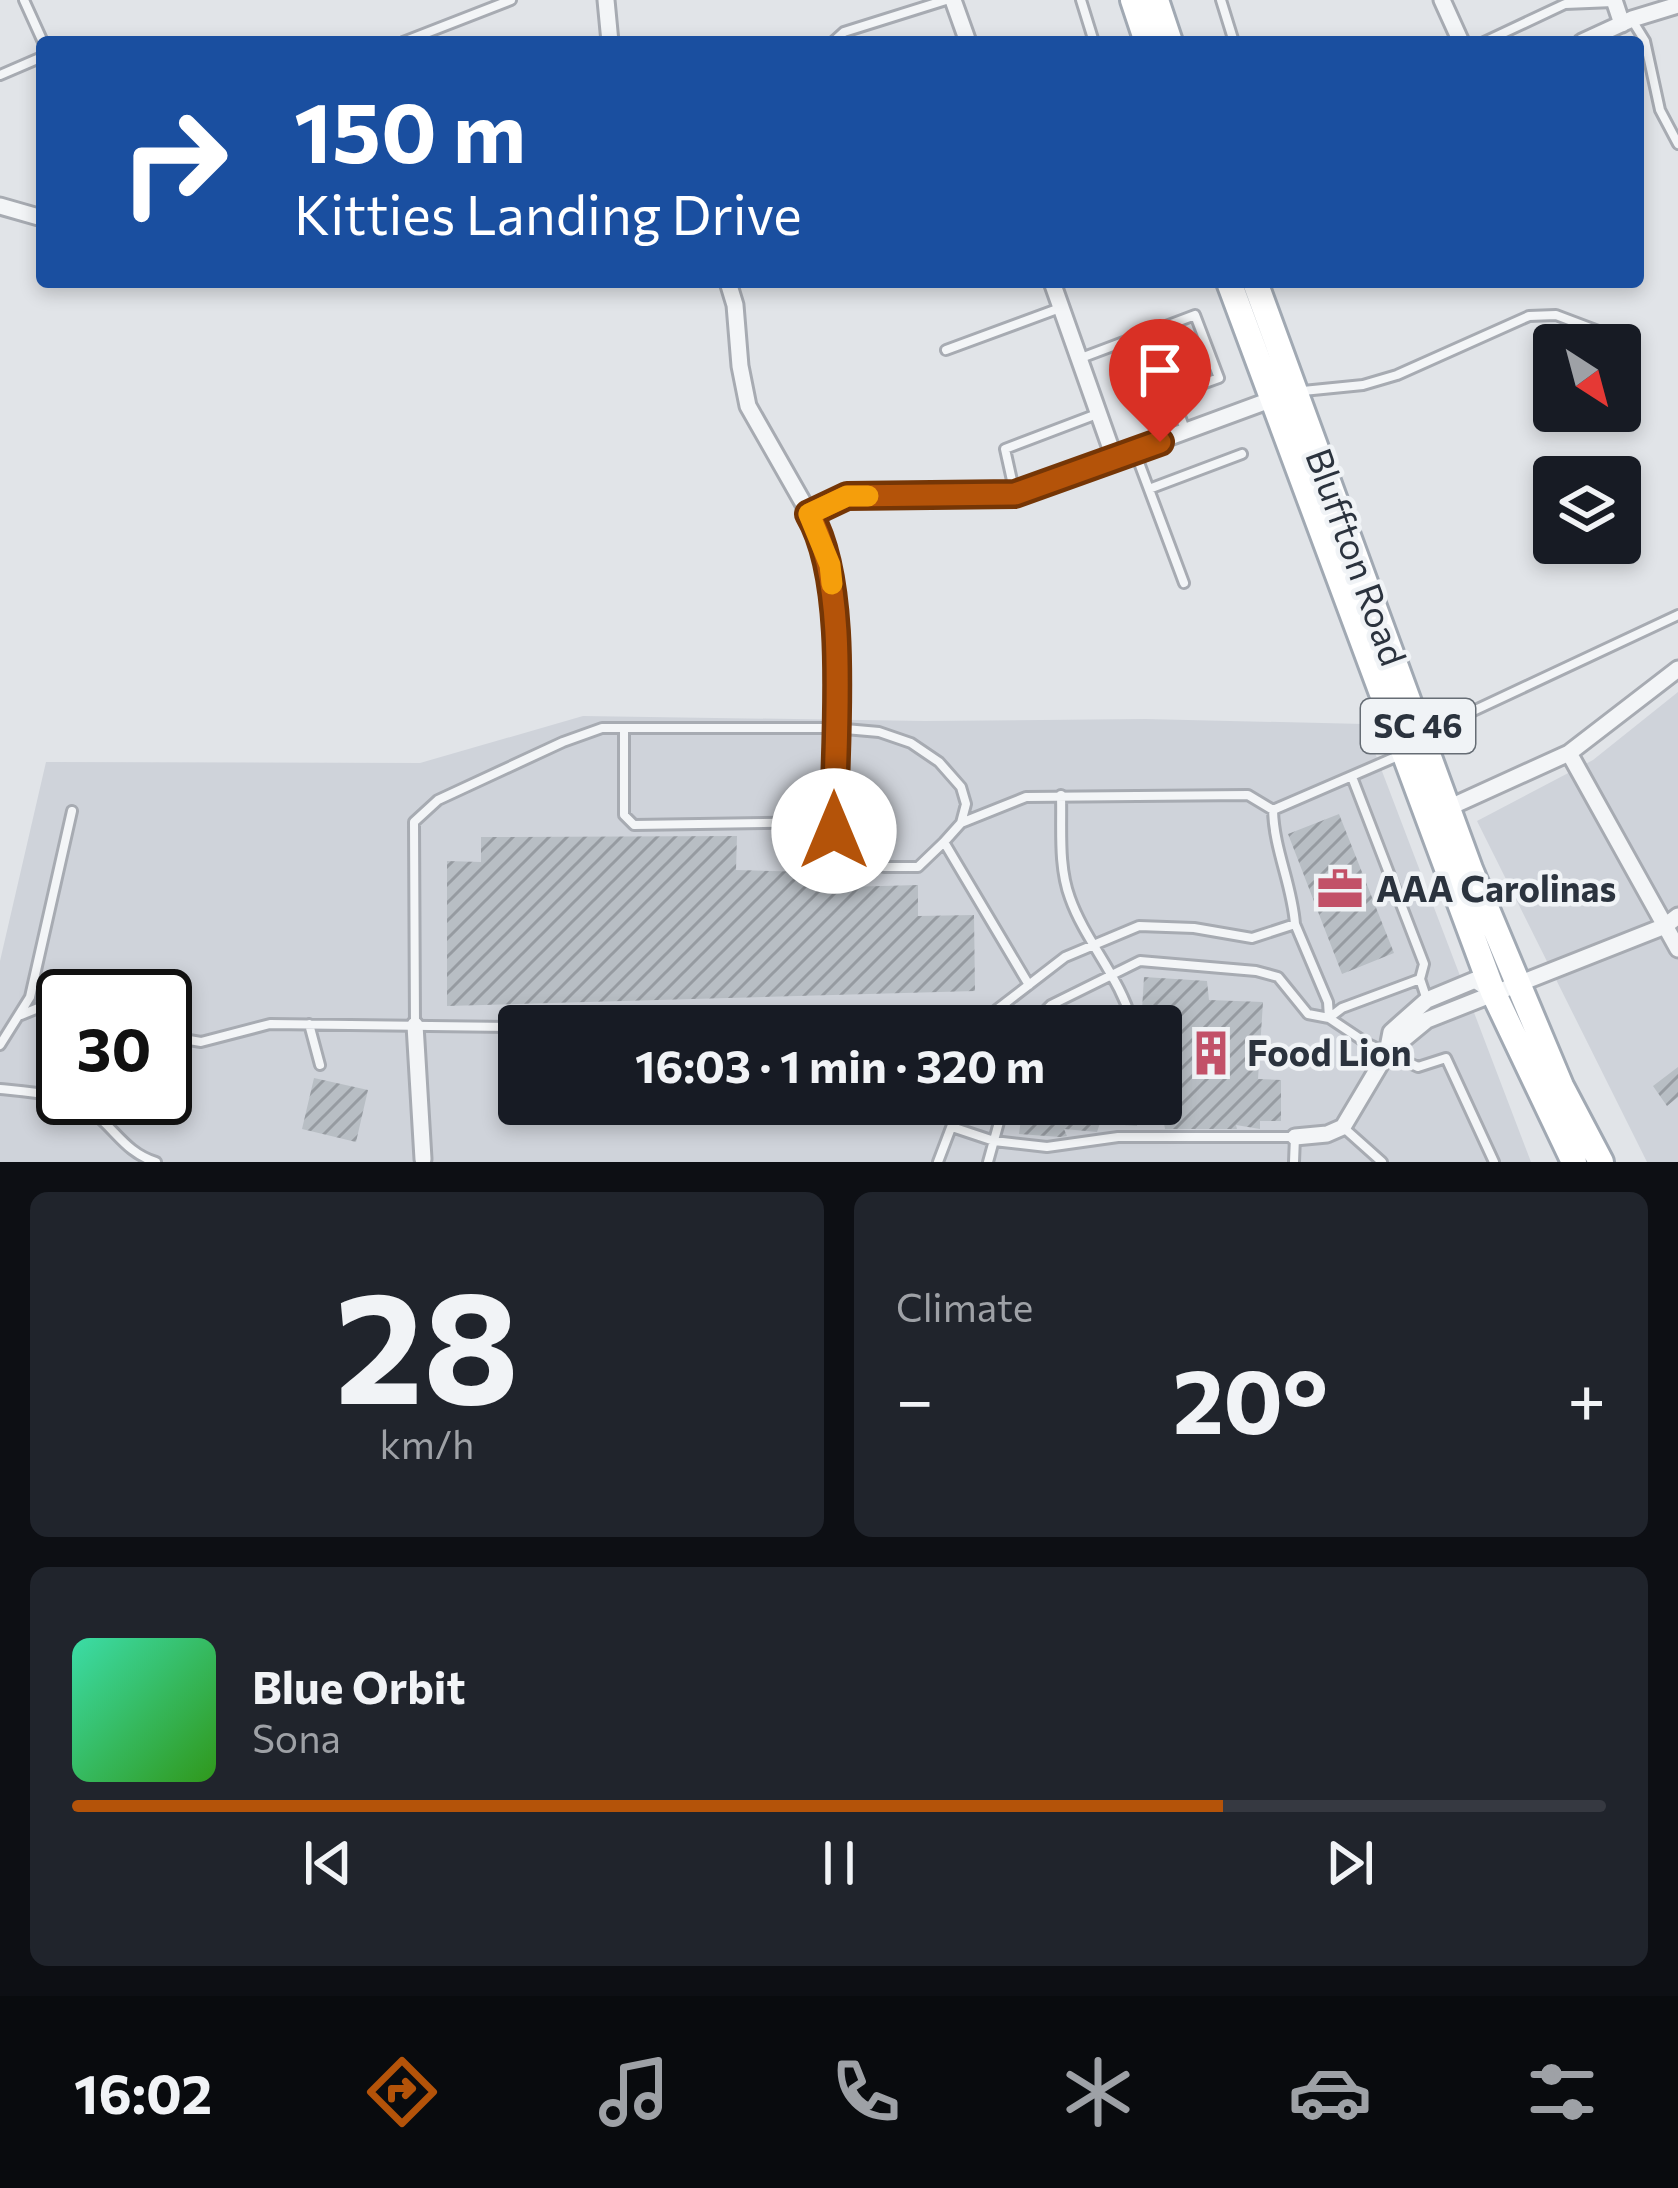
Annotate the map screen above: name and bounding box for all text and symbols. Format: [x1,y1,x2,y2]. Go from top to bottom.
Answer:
text: 150 m [294,78,526,180]
icon: right [96,84,252,240]
text: Kitties Landing Drive [294,180,802,246]
pin [1109,319,1211,442]
north arrow [1533,324,1641,432]
map controls [1533,324,1641,564]
icon: arrive [1127,337,1193,403]
street label: Bluffton Road [1298,442,1417,671]
button: layers [1533,456,1641,564]
road number: SC 46 [1361,699,1475,753]
position arrow [771,768,897,894]
office icon: AAA Carolinas [1315,864,1365,914]
place label: AAA Carolinas [1376,865,1616,909]
speed limit sign: 30 [36,969,192,1125]
building icon: Food Lion [1186,1028,1236,1078]
place label: Food Lion [1247,1029,1412,1073]
text: 16:03 · 1 min · 320 m [635,1037,1045,1092]
text: 28 [335,1245,519,1436]
text: Climate [896,1282,1033,1330]
text: 20° [1173,1342,1328,1453]
text: − [896,1357,934,1438]
text: + [1567,1357,1606,1438]
text: km/h [380,1419,474,1467]
text: Blue Orbit [252,1658,465,1713]
text: Sona [252,1713,341,1761]
icon: previous [295,1830,361,1896]
icon: pause [806,1830,872,1896]
icon: next [1317,1830,1383,1896]
icon: directions [360,2050,444,2134]
icon: music [592,2050,676,2134]
icon: phone [824,2050,908,2134]
icon: climate [1056,2050,1140,2134]
icon: car [1288,2050,1372,2134]
icon: filters [1520,2050,1604,2134]
text: 16:02 [74,2059,212,2125]

